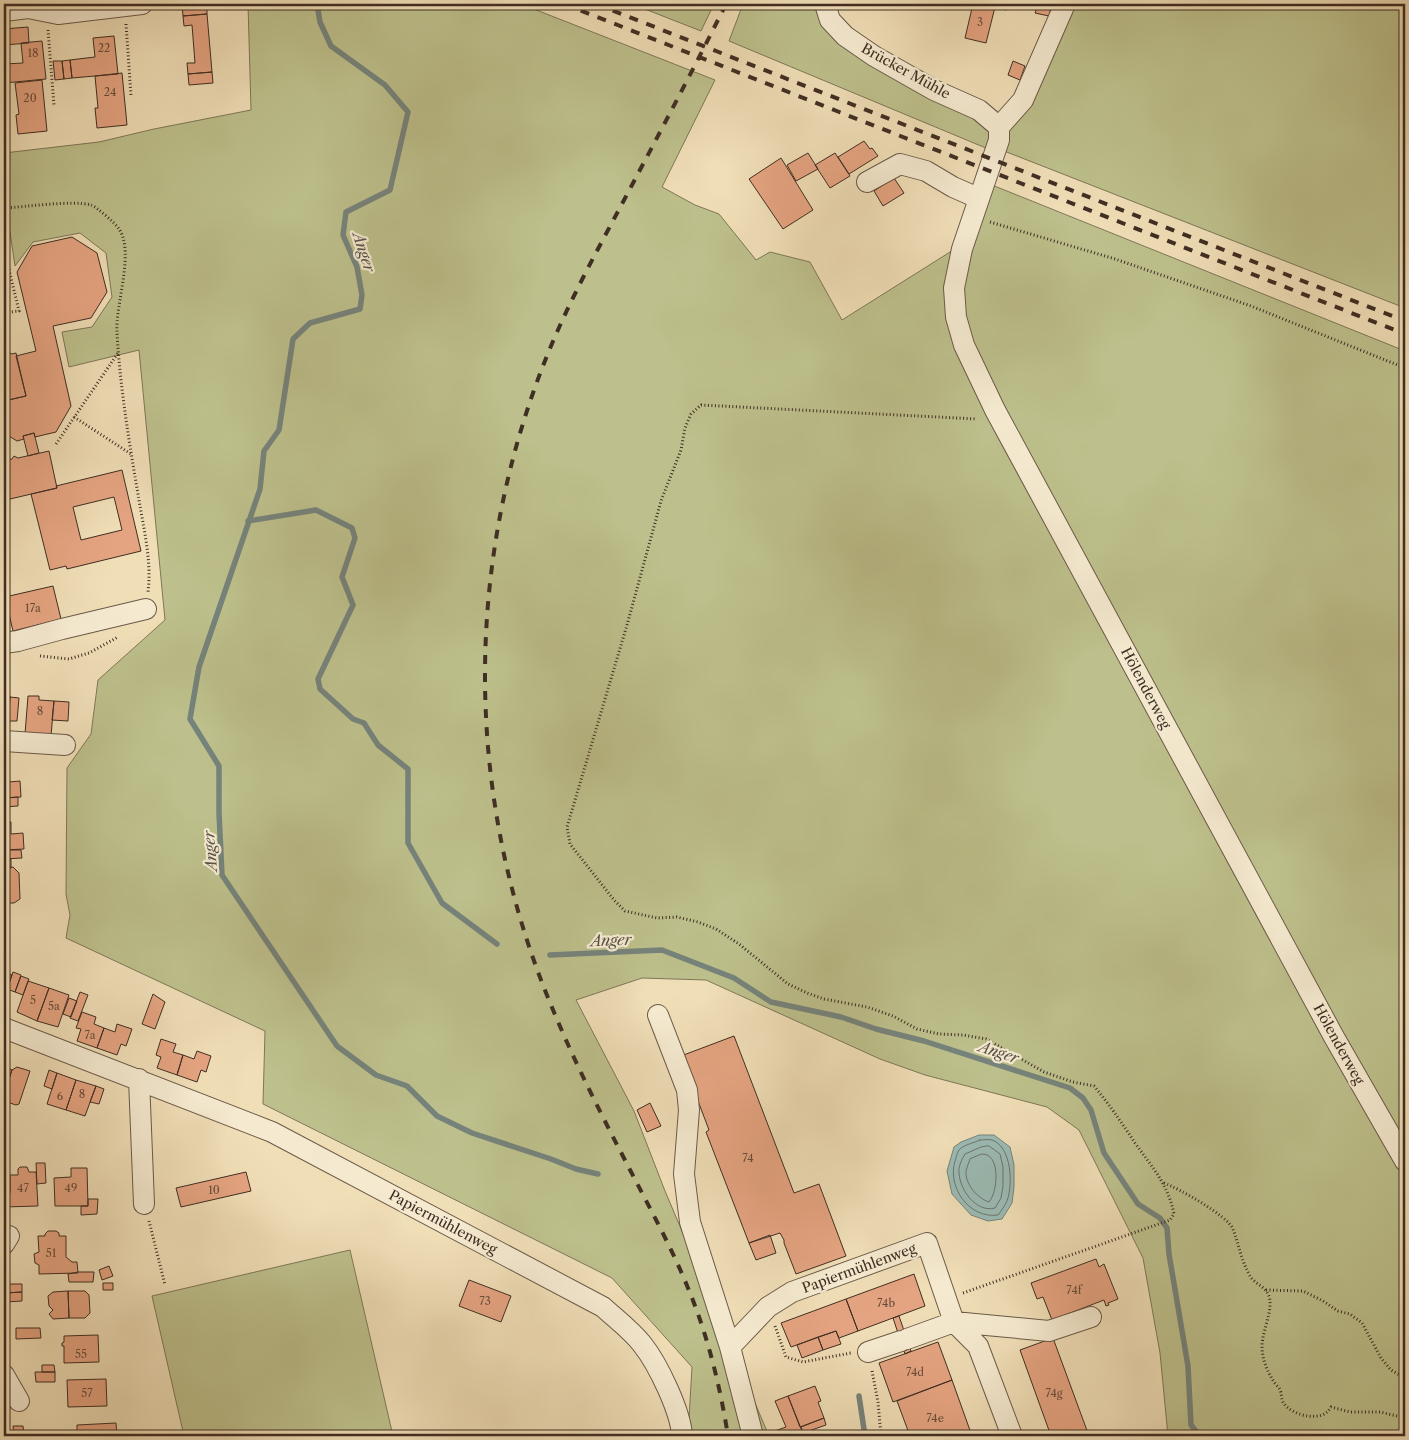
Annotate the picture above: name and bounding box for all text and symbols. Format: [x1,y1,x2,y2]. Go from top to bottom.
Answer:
house number: 3 [977,15,983,29]
street label: Brücker Mühle [858,39,954,103]
house number: 22 [98,41,110,55]
house number: 18 [27,46,39,60]
house number: 24 [104,85,116,99]
house number: 20 [23,91,37,105]
water label: Anger [348,228,380,275]
house number: 17a [25,601,41,615]
street label: Hölenderweg [1117,644,1175,732]
house number: 8 [37,704,43,718]
water label: Anger [199,829,221,874]
water label: Anger [588,930,633,950]
house number: 5 [30,993,36,1007]
house number: 5a [48,999,60,1013]
street label: Hölenderweg [1309,1000,1369,1088]
house number: 7a [84,1028,96,1042]
water label: Anger [975,1036,1022,1068]
house number: 8 [79,1087,85,1101]
house number: 6 [57,1089,64,1103]
house number: 74 [742,1151,754,1165]
house number: 47 [17,1181,29,1195]
house number: 49 [65,1181,77,1195]
house number: 10 [208,1183,220,1197]
street label: Papiermühlenweg [386,1186,501,1258]
street label: Papiermühlenweg [799,1239,919,1297]
house number: 51 [46,1246,57,1260]
house number: 74f [1066,1283,1084,1297]
house number: 73 [479,1294,491,1308]
house number: 74b [877,1296,895,1310]
house number: 55 [75,1347,87,1361]
house number: 74d [906,1365,924,1379]
house number: 57 [81,1386,93,1400]
house number: 74g [1045,1386,1063,1400]
house number: 74e [926,1411,944,1425]

